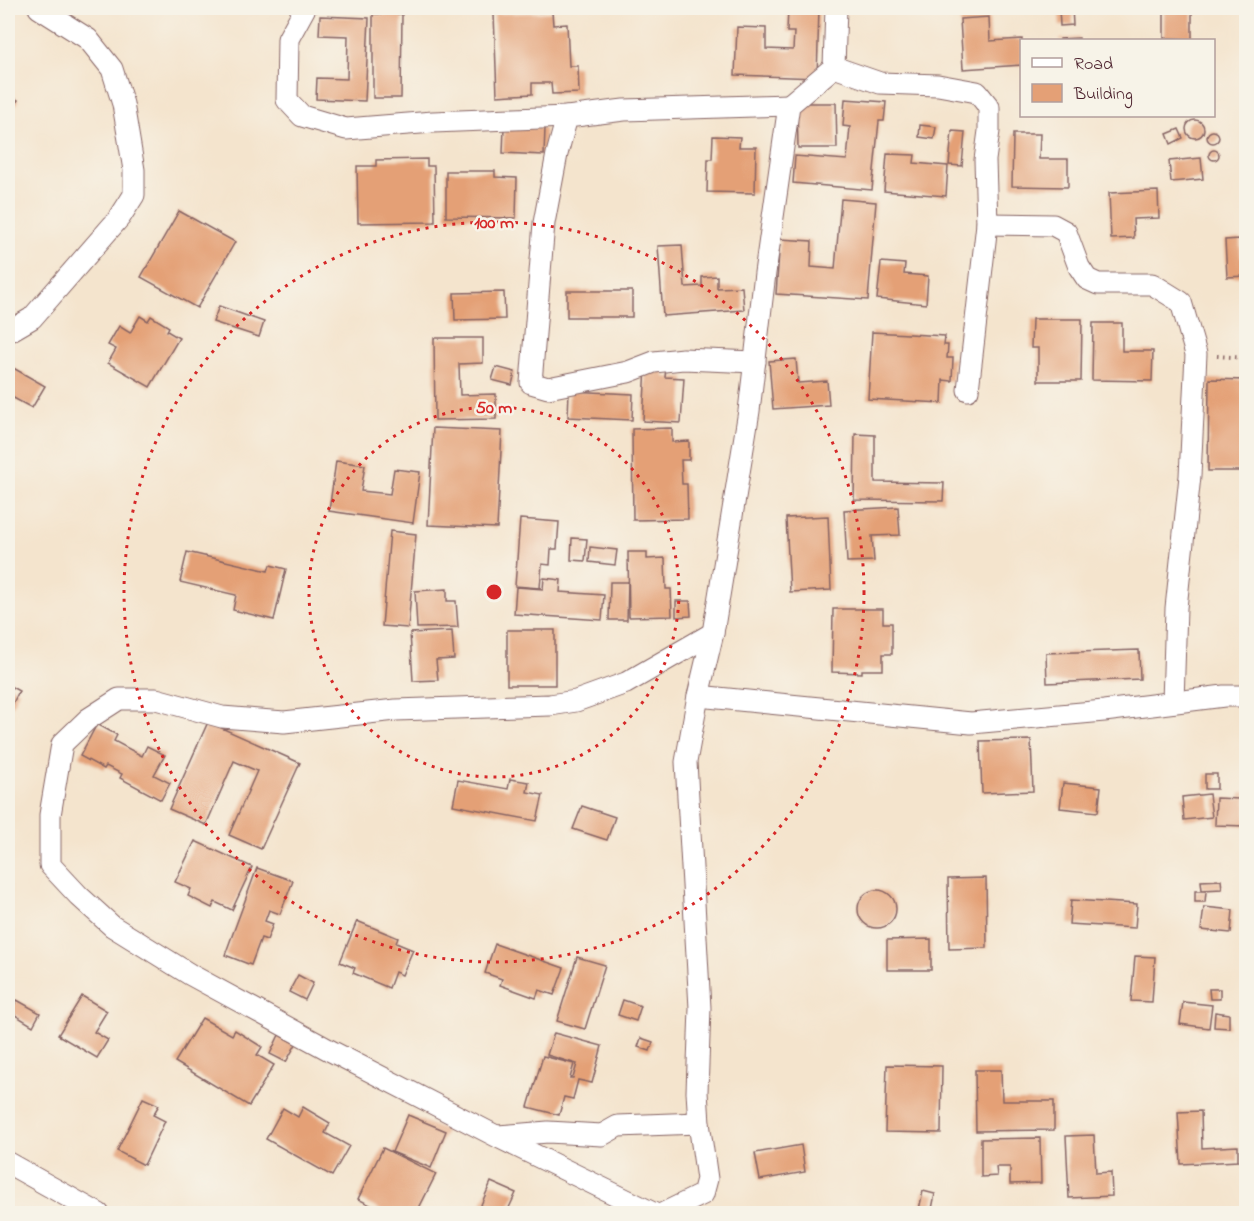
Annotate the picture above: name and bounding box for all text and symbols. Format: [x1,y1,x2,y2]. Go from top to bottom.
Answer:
legend [1020,39,1215,117]
text: Road [1074,52,1113,78]
text: Building [1073,82,1133,109]
text: 100 m [474,211,514,237]
text: 50 m [476,396,512,422]
centre of rings [484,582,504,602]

